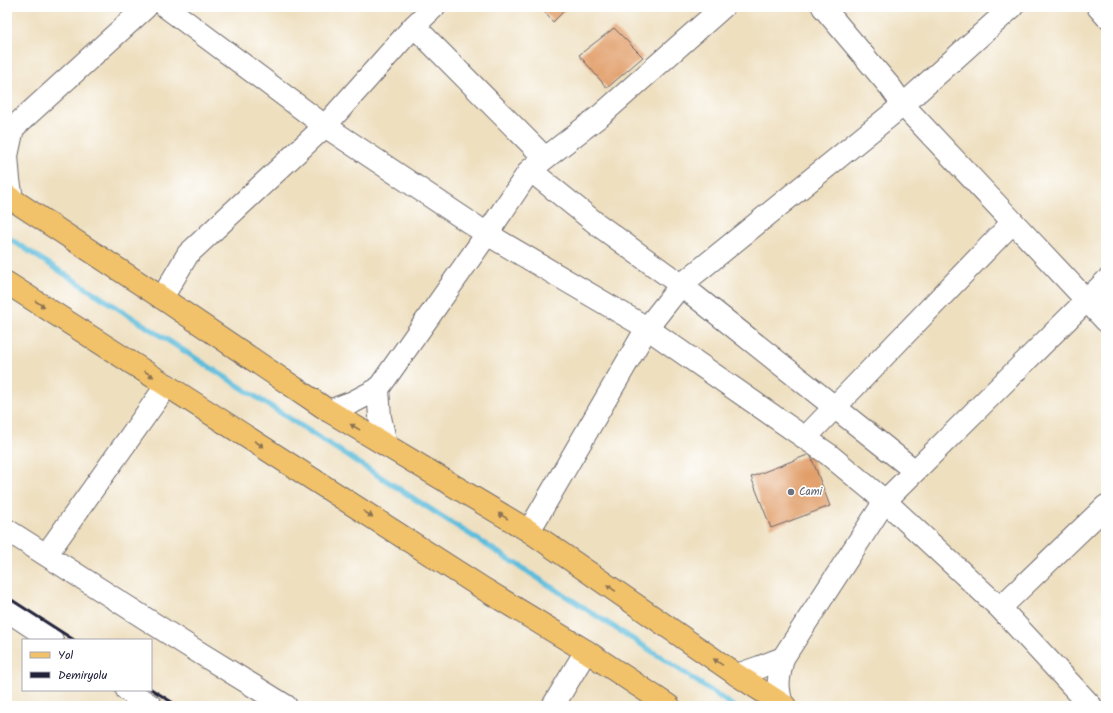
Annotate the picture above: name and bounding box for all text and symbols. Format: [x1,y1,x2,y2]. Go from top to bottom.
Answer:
one-way arrow [34,300,46,307]
one-way arrow [144,370,154,378]
one-way arrow [349,423,361,430]
one-way arrow [254,440,264,448]
place label: Cami [799,483,823,501]
marker: Cami [786,487,796,497]
one-way arrow [363,510,373,518]
one-way arrow [497,512,509,519]
one-way arrow [605,584,616,592]
legend [22,639,152,691]
text: Yol [58,646,73,665]
one-way arrow [712,658,723,666]
text: Demiryolu [58,666,108,685]

